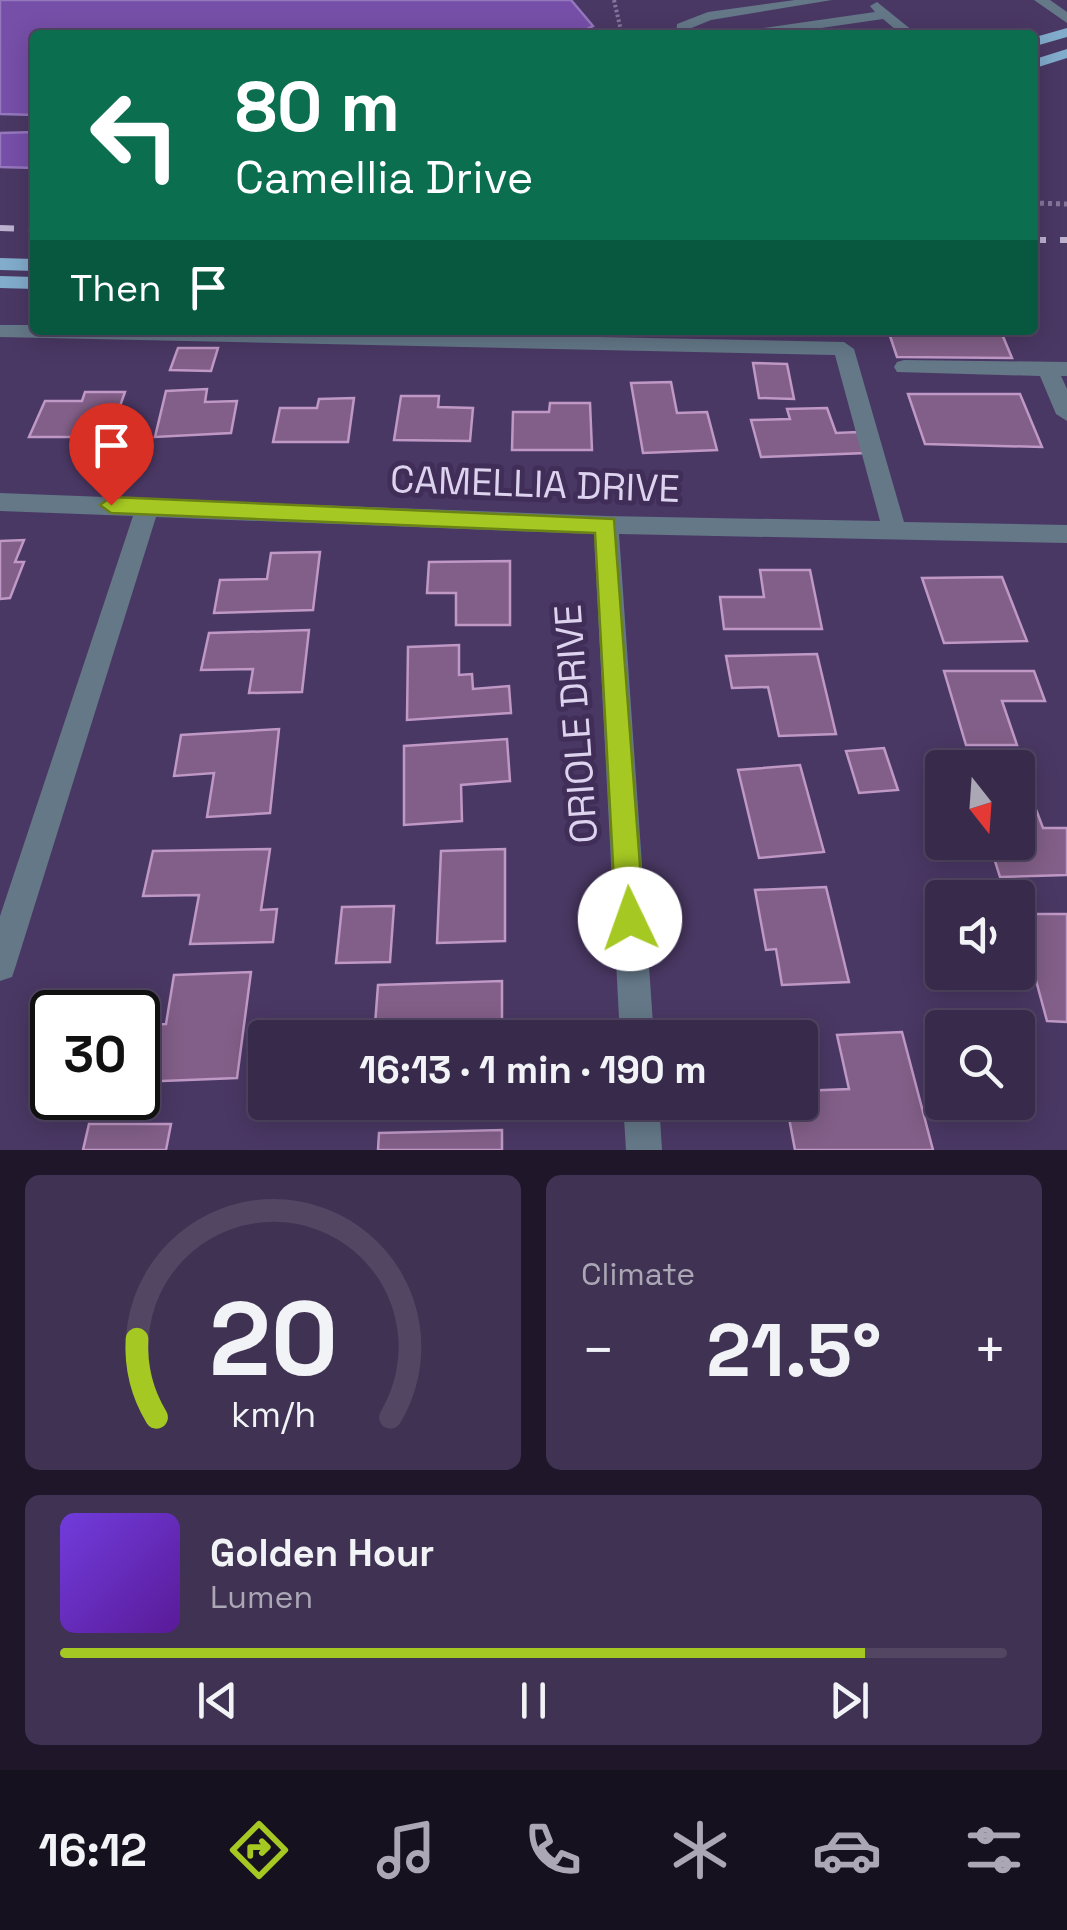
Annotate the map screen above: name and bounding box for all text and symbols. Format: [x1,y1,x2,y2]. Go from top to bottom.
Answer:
text: 80 m [235,62,400,151]
icon: left [70,70,200,200]
text: Camellia Drive [235,149,533,206]
icon: arrive [181,260,236,315]
text: Then [70,264,161,312]
pin [69,403,154,506]
icon: arrive [84,418,139,473]
street label: CAMELLIA DRIVE [389,455,681,513]
street label: ORIOLE DRIVE [544,603,608,845]
north arrow [925,750,1035,860]
map controls [925,750,1035,1120]
position arrow [578,867,682,971]
button: sound [925,880,1035,990]
speed limit sign: 30 [30,990,160,1120]
button: search [925,1010,1035,1120]
text: 16:13 · 1 min · 190 m [359,1046,707,1094]
text: Climate [581,1254,695,1294]
text: 20 [208,1273,338,1405]
text: 21.5° [706,1302,882,1398]
text: − [581,1315,615,1385]
text: + [973,1315,1007,1385]
text: km/h [230,1392,316,1437]
text: Golden Hour [210,1529,434,1577]
text: Lumen [210,1577,313,1617]
icon: previous [190,1673,245,1728]
icon: pause [506,1673,561,1728]
icon: next [822,1673,877,1728]
icon: directions [224,1815,294,1885]
icon: music [371,1815,441,1885]
icon: phone [518,1815,588,1885]
icon: climate [665,1815,735,1885]
icon: car [812,1815,882,1885]
icon: filters [959,1815,1029,1885]
text: 16:12 [38,1822,147,1879]

